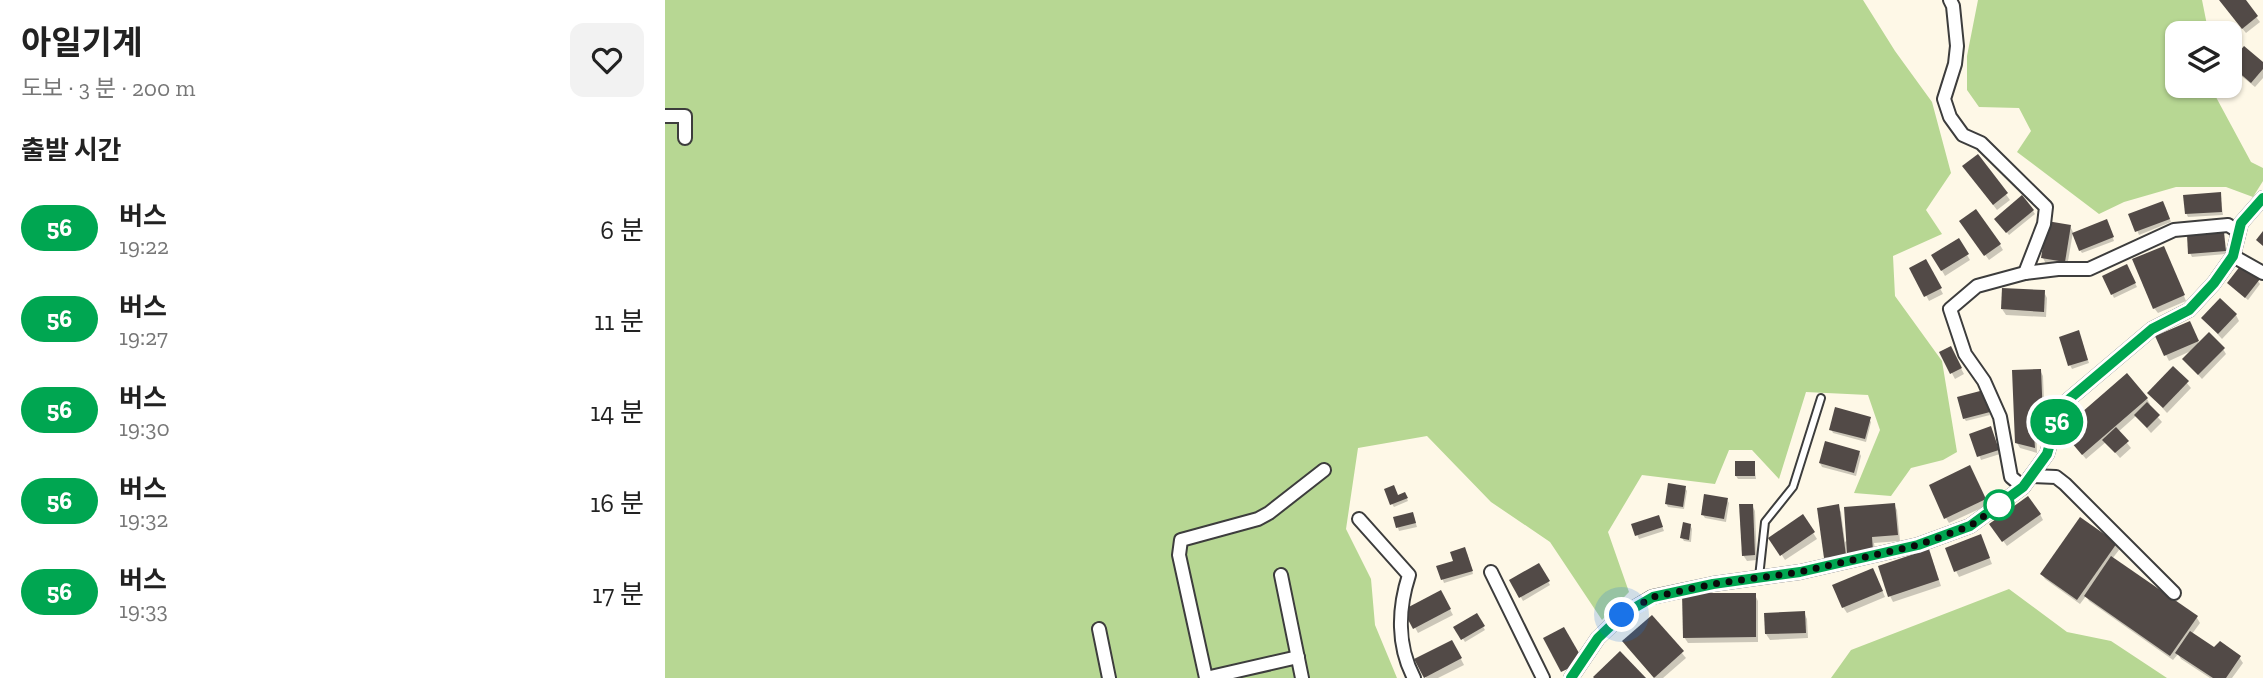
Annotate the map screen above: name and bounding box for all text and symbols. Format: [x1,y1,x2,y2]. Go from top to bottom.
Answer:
map controls [2165,21,2242,98]
button: layers [2165,21,2242,98]
text: 아일기계 [21,23,142,62]
button: heart [570,23,644,97]
text: 도보 · 3 분 · 200 m [21,74,195,102]
text: 출발 시간 [21,134,122,166]
text: 버스 [119,200,167,232]
text: 56 [47,213,72,242]
text: 6 분 [600,214,644,246]
text: 19:22 [119,232,169,260]
text: 버스 [119,291,167,323]
text: 56 [47,304,72,333]
text: 11 분 [594,305,644,337]
text: 19:27 [119,323,168,351]
text: 버스 [119,382,167,414]
text: 56 [47,395,72,424]
text: 14 분 [590,396,644,428]
line badge: 56 [2025,399,2089,445]
text: 56 [2044,407,2070,436]
text: 19:30 [119,414,170,442]
text: 버스 [119,473,167,505]
text: 56 [47,486,72,515]
text: 16 분 [590,487,644,519]
unlabelled marker [1984,490,2014,520]
text: 19:32 [119,505,168,533]
text: 버스 [119,564,167,596]
text: 56 [47,577,72,606]
text: 17 분 [592,578,644,610]
text: 19:33 [119,596,168,624]
your location [1604,597,1639,632]

